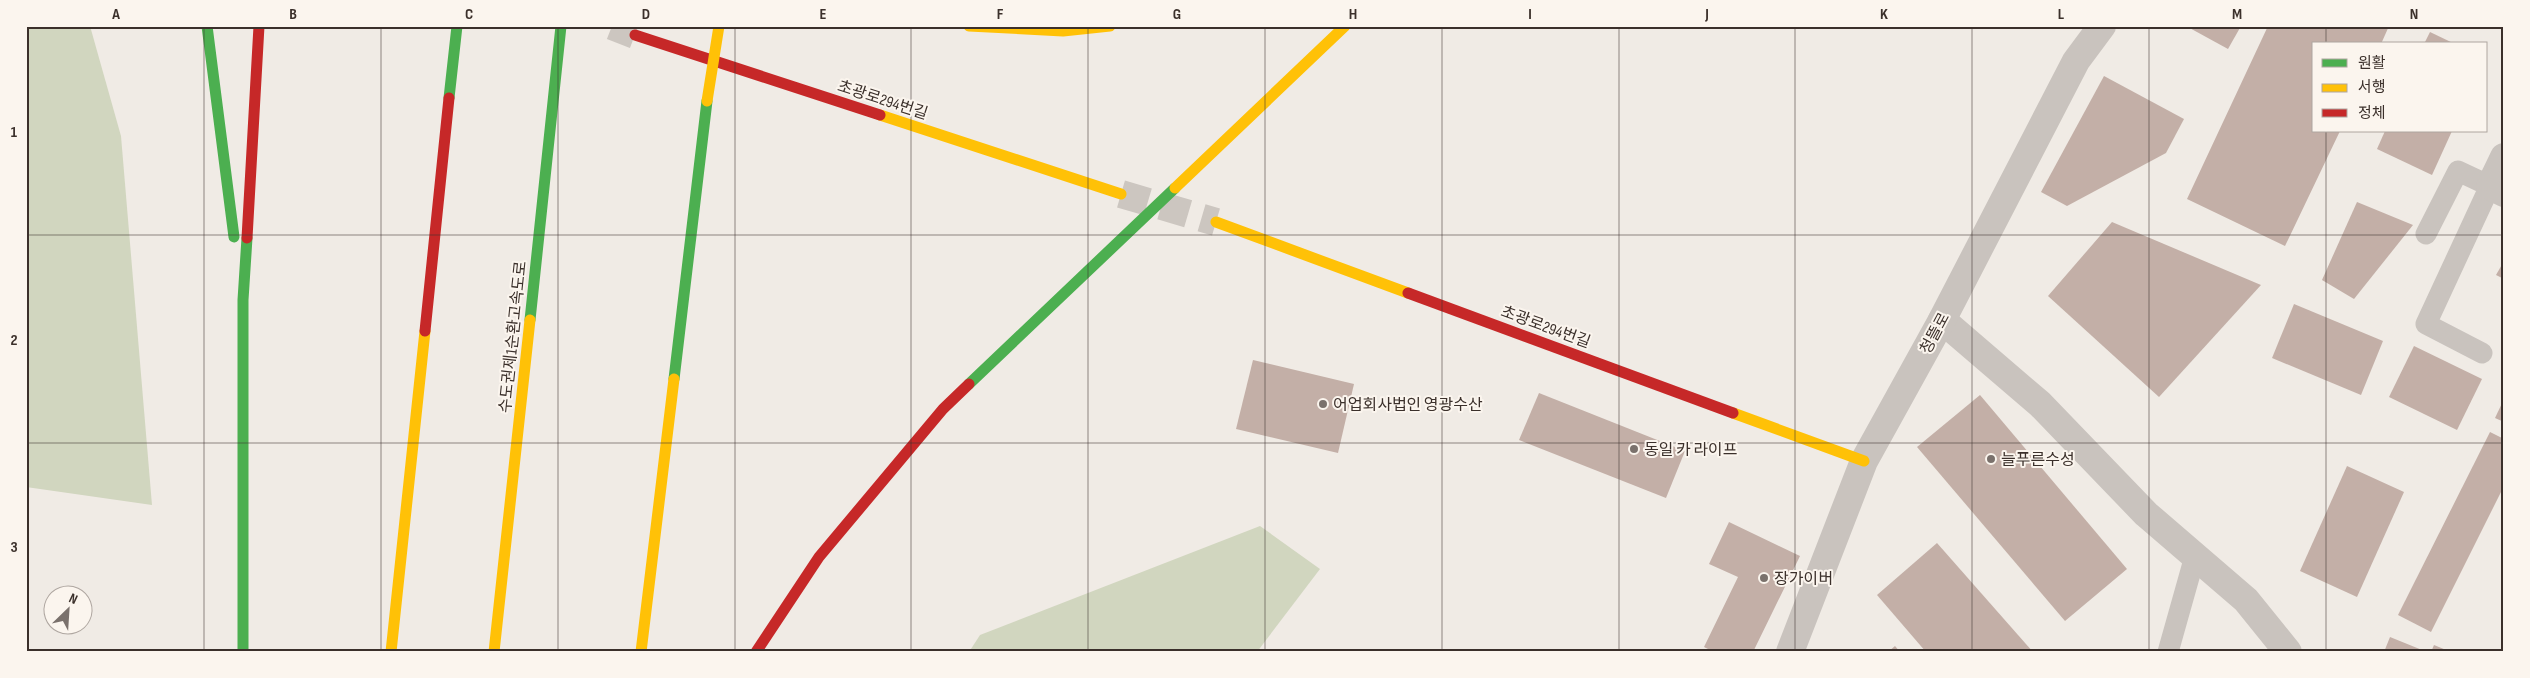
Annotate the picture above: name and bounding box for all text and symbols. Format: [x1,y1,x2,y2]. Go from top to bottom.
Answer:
text: A [111,5,120,24]
text: B [289,5,297,24]
text: C [465,5,473,24]
text: D [642,5,650,24]
text: E [820,5,827,24]
text: F [997,5,1004,24]
text: G [1173,5,1181,24]
text: H [1349,5,1357,24]
text: I [1528,5,1532,24]
text: J [1704,5,1709,24]
text: K [1880,5,1888,24]
text: L [2058,5,2065,24]
text: M [2232,5,2242,24]
text: N [2410,5,2418,24]
legend [2312,42,2488,132]
text: 원활 [2358,54,2386,73]
street label: 초광로294번길 [835,77,930,124]
text: 서행 [2358,78,2386,97]
text: 정체 [2358,104,2386,123]
text: 1 [11,123,18,142]
street label: 수도권제1순환고속도로 [496,260,531,414]
street label: 초광로294번길 [1498,302,1593,352]
street label: 청뜰로 [1917,310,1954,358]
text: 2 [10,331,18,350]
place label: 어업회사법인 영광수산 [1333,396,1483,415]
marker: 어업회사법인 영광수산 [1317,398,1329,410]
place label: 동일 카 라이프 [1644,441,1737,460]
marker: 동일 카 라이프 [1628,443,1640,455]
place label: 늘푸른수성 [2001,451,2075,470]
marker: 늘푸른수성 [1985,453,1997,465]
text: 3 [10,538,18,557]
place label: 장가이버 [1774,570,1833,589]
marker: 장가이버 [1758,572,1770,584]
north arrow [42,586,92,636]
text: N [66,589,80,608]

